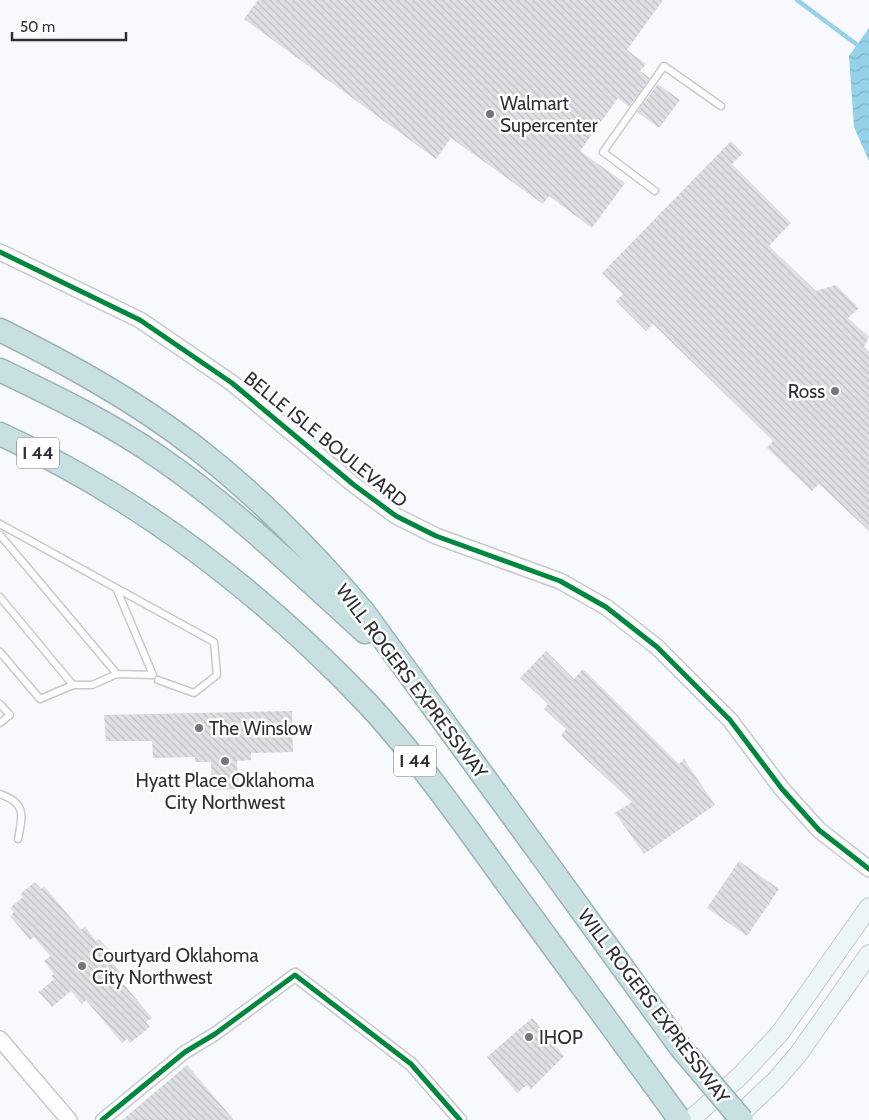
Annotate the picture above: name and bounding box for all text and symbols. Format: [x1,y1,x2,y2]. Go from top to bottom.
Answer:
scale bar [12,10,126,42]
text: 50 m [20,18,55,36]
place label: Walmart Supercenter [500,92,598,137]
marker: Walmart Supercenter [484,108,496,120]
street label: BELLE ISLE BOULEVARD [239,366,412,512]
place label: Ross [788,380,825,403]
marker: Ross [829,385,841,397]
road number: I 44 [17,438,59,468]
street label: WILL ROGERS EXPRESSWAY [331,579,492,783]
place label: The Winslow [209,717,312,740]
marker: The Winslow [193,722,205,734]
road number: I 44 [394,746,436,776]
marker: Hyatt Place Oklahoma City Northwest [219,755,231,767]
place label: Hyatt Place Oklahoma City Northwest [136,769,314,814]
street label: WILL ROGERS EXPRESSWAY [573,904,734,1108]
place label: Courtyard Oklahoma City Northwest [92,944,259,989]
marker: Courtyard Oklahoma City Northwest [76,960,88,972]
place label: IHOP [539,1026,583,1049]
marker: IHOP [523,1031,535,1043]

